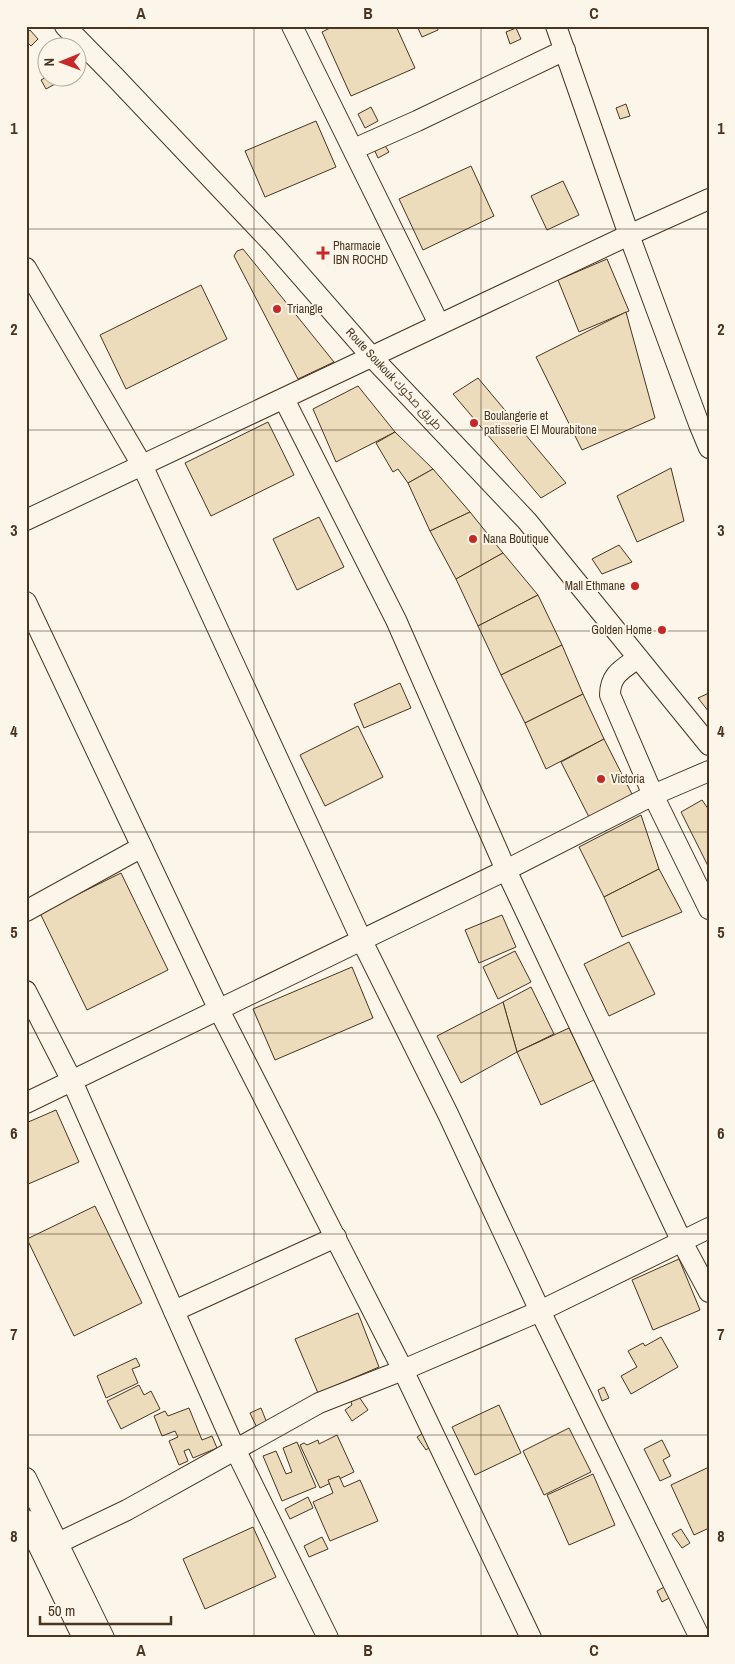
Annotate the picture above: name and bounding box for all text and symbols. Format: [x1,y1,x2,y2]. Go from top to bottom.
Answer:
text: A [136,2,146,24]
text: B [363,2,373,24]
text: C [589,2,599,24]
north arrow [38,38,88,88]
text: N [40,58,58,67]
text: 1 [10,117,18,139]
text: 1 [717,117,725,139]
place label: Pharmacie IBN ROCHD [333,238,388,268]
marker: Pharmacie IBN ROCHD [317,247,329,259]
place label: Triangle [287,301,323,317]
marker: Triangle [271,303,283,315]
text: 2 [10,318,18,340]
text: 2 [717,318,725,340]
street label: Route Soukouk طريق صكوك [342,324,446,434]
place label: Boulangerie et patisserie El Mourabitone [484,408,597,438]
marker: Boulangerie et patisserie El Mourabitone [468,417,480,429]
text: 3 [10,519,18,541]
text: 3 [717,519,725,541]
place label: Nana Boutique [483,531,549,547]
marker: Nana Boutique [467,533,479,545]
place label: Mall Ethmane [565,578,625,594]
marker: Mall Ethmane [629,580,641,592]
place label: Golden Home [591,622,652,638]
marker: Golden Home [656,624,668,636]
text: 4 [10,720,18,742]
text: 4 [717,720,725,742]
place label: Victoria [611,771,645,787]
marker: Victoria [595,773,607,785]
text: 5 [10,921,18,943]
text: 5 [717,921,725,943]
text: 6 [10,1122,18,1144]
text: 6 [717,1122,725,1144]
text: 7 [10,1323,18,1345]
text: 7 [717,1323,725,1345]
text: 8 [10,1525,18,1547]
text: 8 [717,1525,725,1547]
scale bar [40,1594,171,1626]
text: 50 m [48,1600,75,1621]
text: A [136,1639,146,1661]
text: B [363,1639,373,1661]
text: C [589,1639,599,1661]

